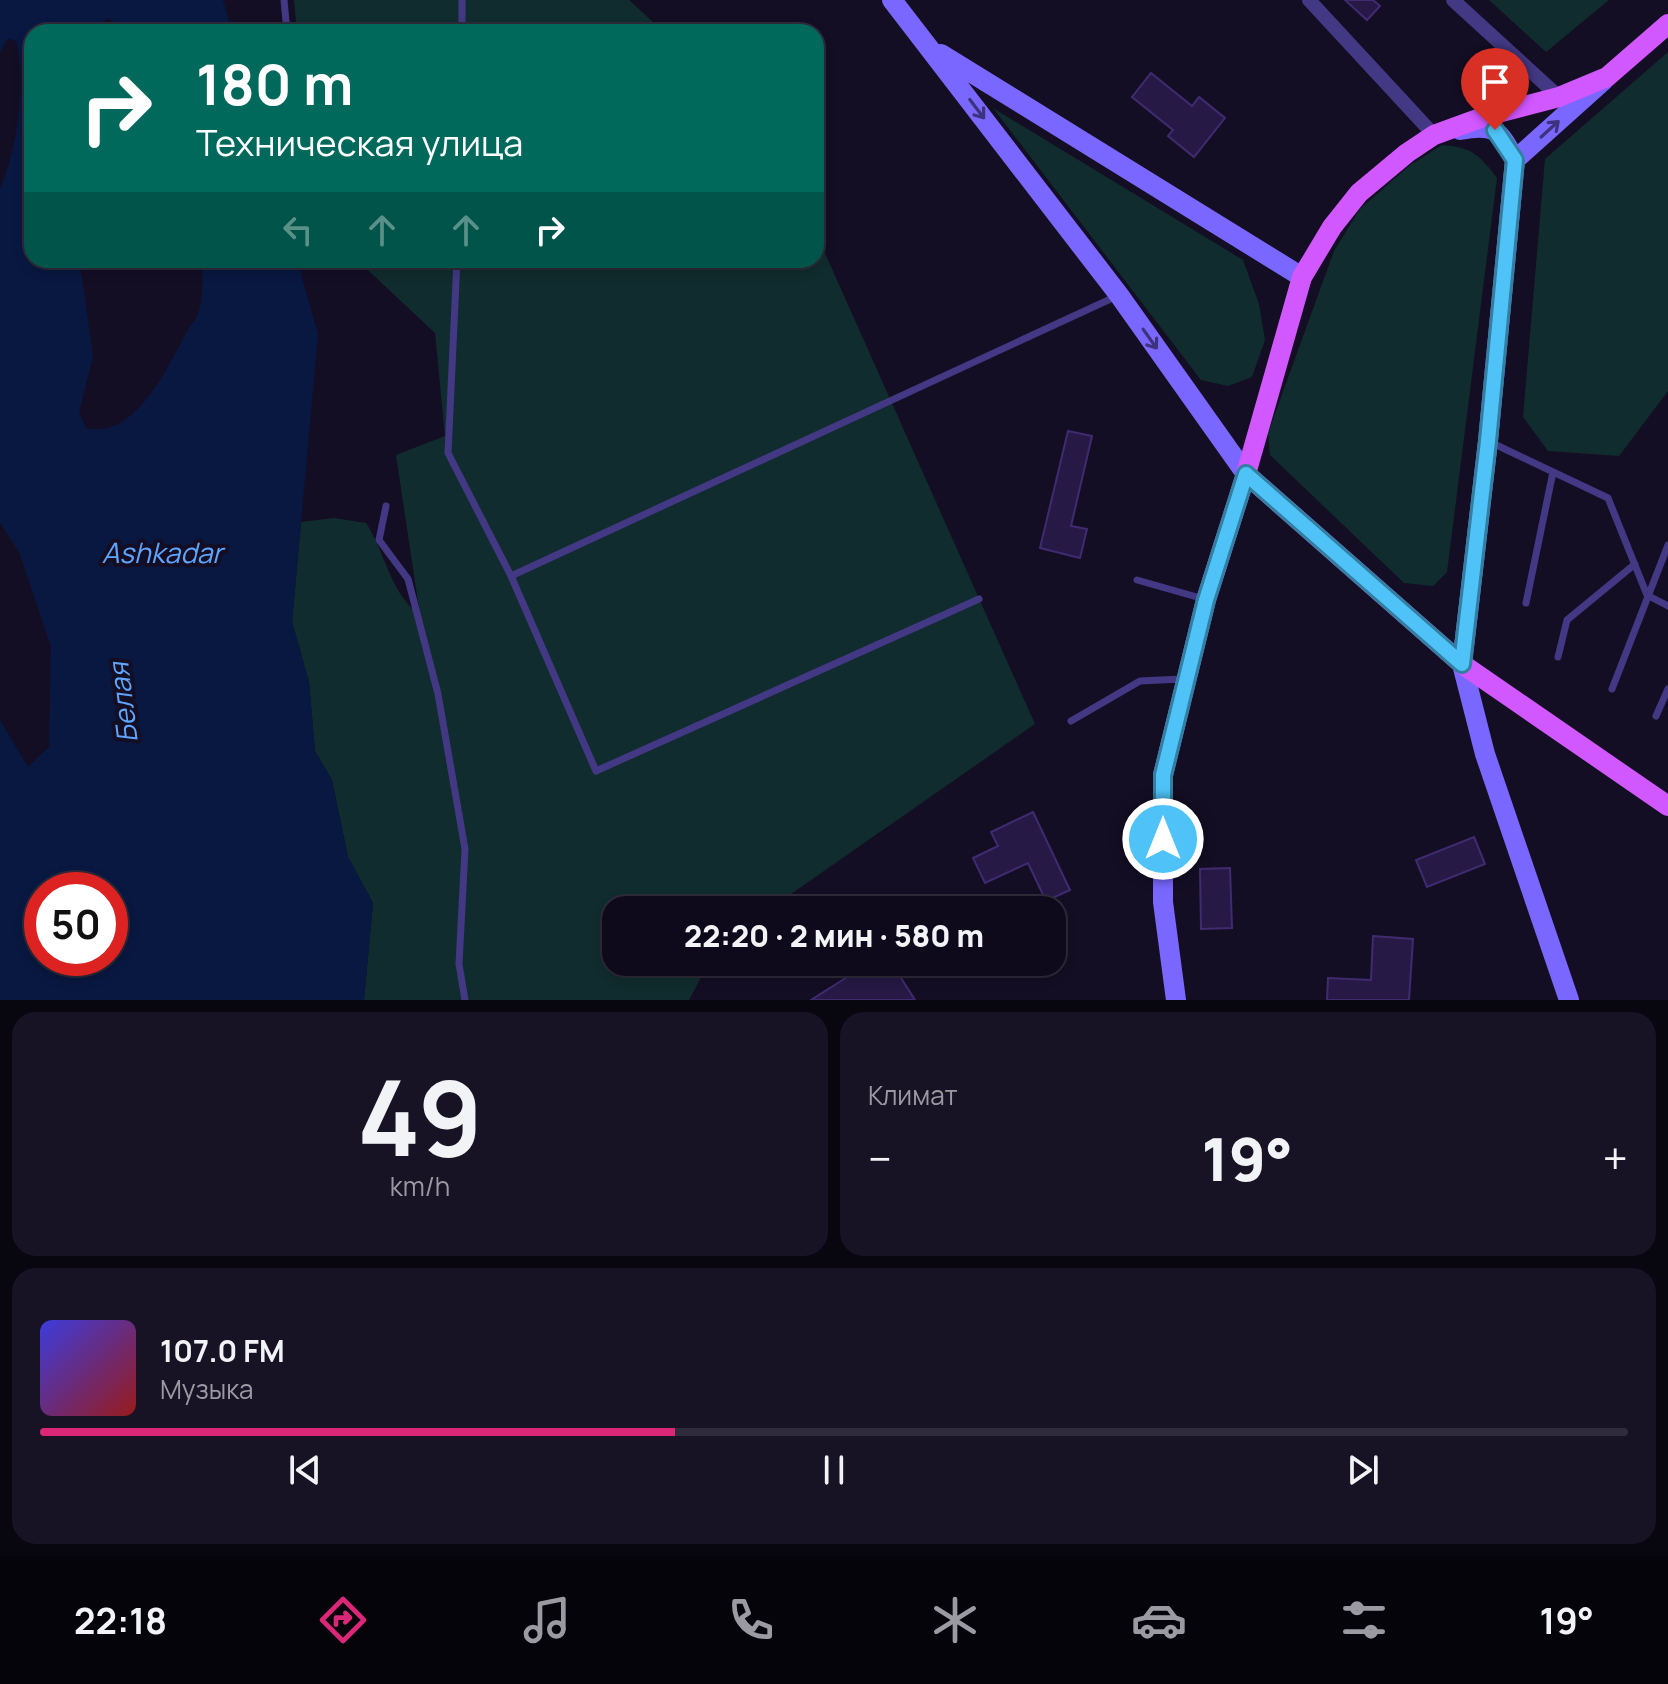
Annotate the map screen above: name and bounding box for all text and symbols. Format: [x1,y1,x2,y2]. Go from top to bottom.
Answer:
text: 180 m [196,45,353,122]
pin [1461,48,1529,130]
icon: right [64,56,168,160]
icon: arrive [1473,60,1517,104]
one-way arrow [968,98,985,119]
text: Техническая улица [196,118,523,167]
one-way arrow [1540,120,1560,138]
icon: left [276,208,320,252]
icon: ahead [360,208,404,252]
icon: ahead [444,208,488,252]
icon: right [528,208,572,252]
one-way arrow [1142,328,1158,350]
water label: Ashkadar [102,533,226,571]
water label: Белая [98,658,146,745]
position arrow [1121,797,1205,881]
speed limit sign: 50 [24,872,128,976]
text: 22:20 · 2 мин · 580 m [684,915,984,956]
text: 49 [357,1045,483,1187]
text: Климат [868,1077,958,1113]
text: 19° [1201,1117,1293,1199]
text: − [868,1128,892,1188]
text: + [1603,1128,1628,1188]
text: km/h [390,1168,450,1204]
text: 107.0 FM [160,1330,285,1371]
text: Музыка [160,1371,254,1407]
icon: previous [283,1448,327,1492]
icon: pause [812,1448,856,1492]
icon: next [1341,1448,1385,1492]
icon: directions [315,1592,371,1648]
icon: music [519,1592,575,1648]
icon: phone [723,1592,779,1648]
icon: climate [927,1592,983,1648]
icon: car [1131,1592,1187,1648]
icon: filters [1336,1592,1392,1648]
text: 22:18 [74,1596,167,1645]
text: 19° [1540,1596,1594,1645]

